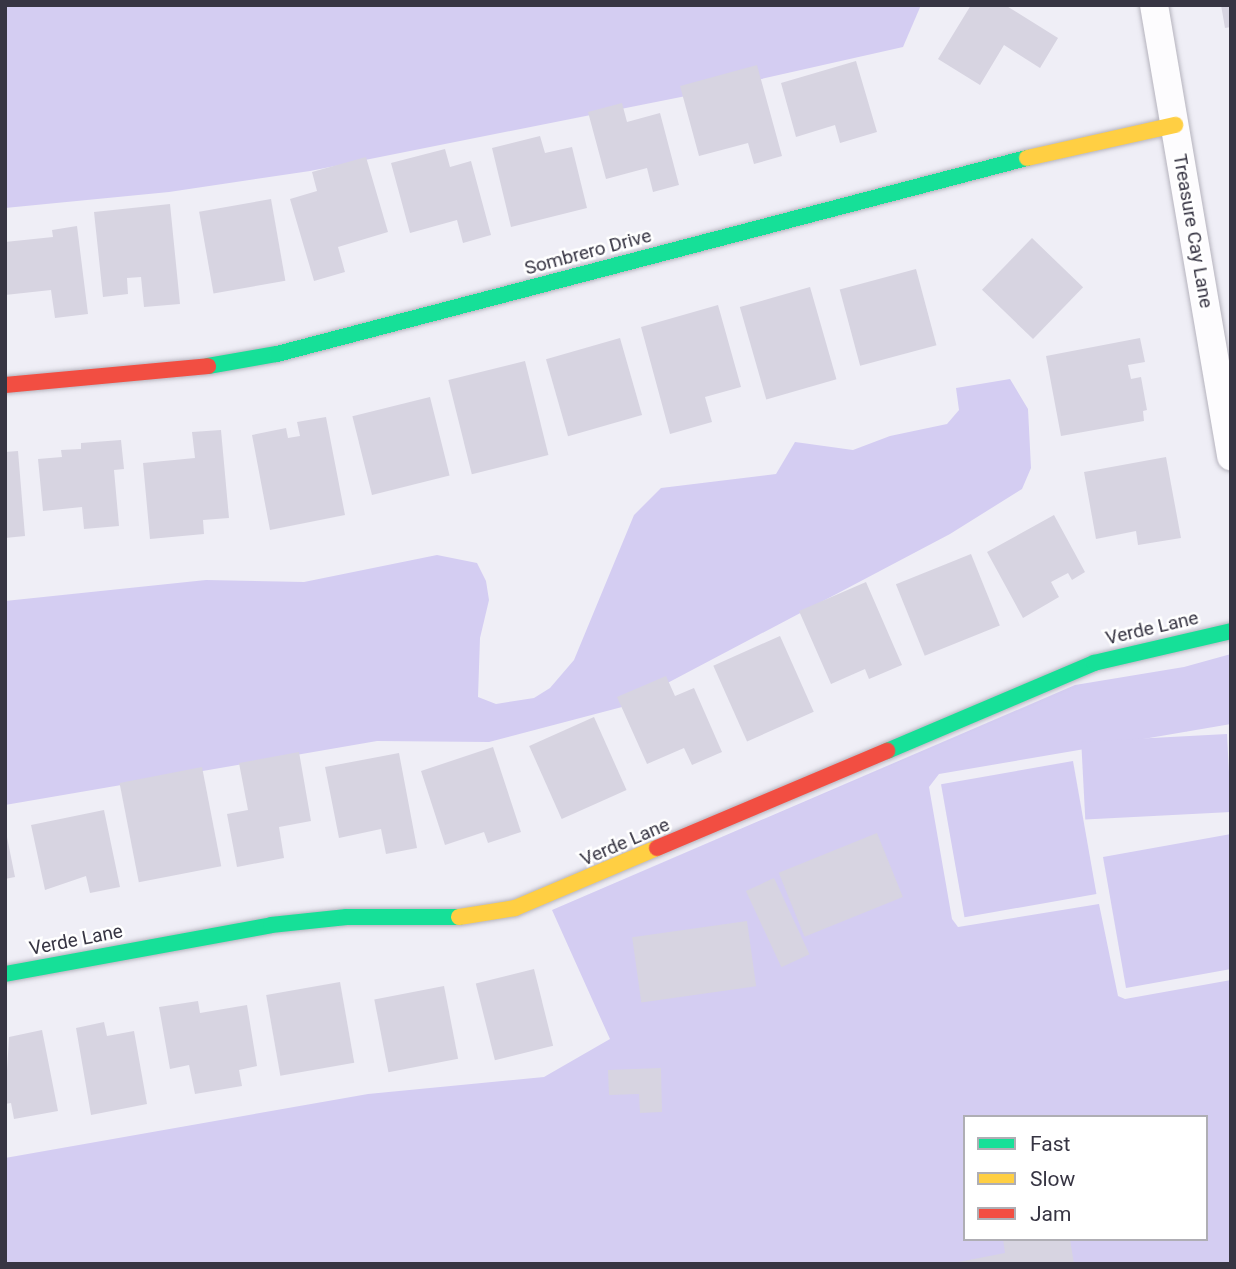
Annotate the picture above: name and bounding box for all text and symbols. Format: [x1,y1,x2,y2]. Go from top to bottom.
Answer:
street label: Treasure Cay Lane [1168,152,1218,310]
street label: Sombrero Drive [522,224,654,280]
street label: Verde Lane [1103,606,1201,650]
street label: Verde Lane [577,813,673,871]
street label: Verde Lane [27,920,125,960]
legend [963,1115,1208,1241]
text: Fast [1030,1132,1070,1156]
text: Slow [1030,1167,1075,1191]
text: Jam [1030,1202,1071,1226]

